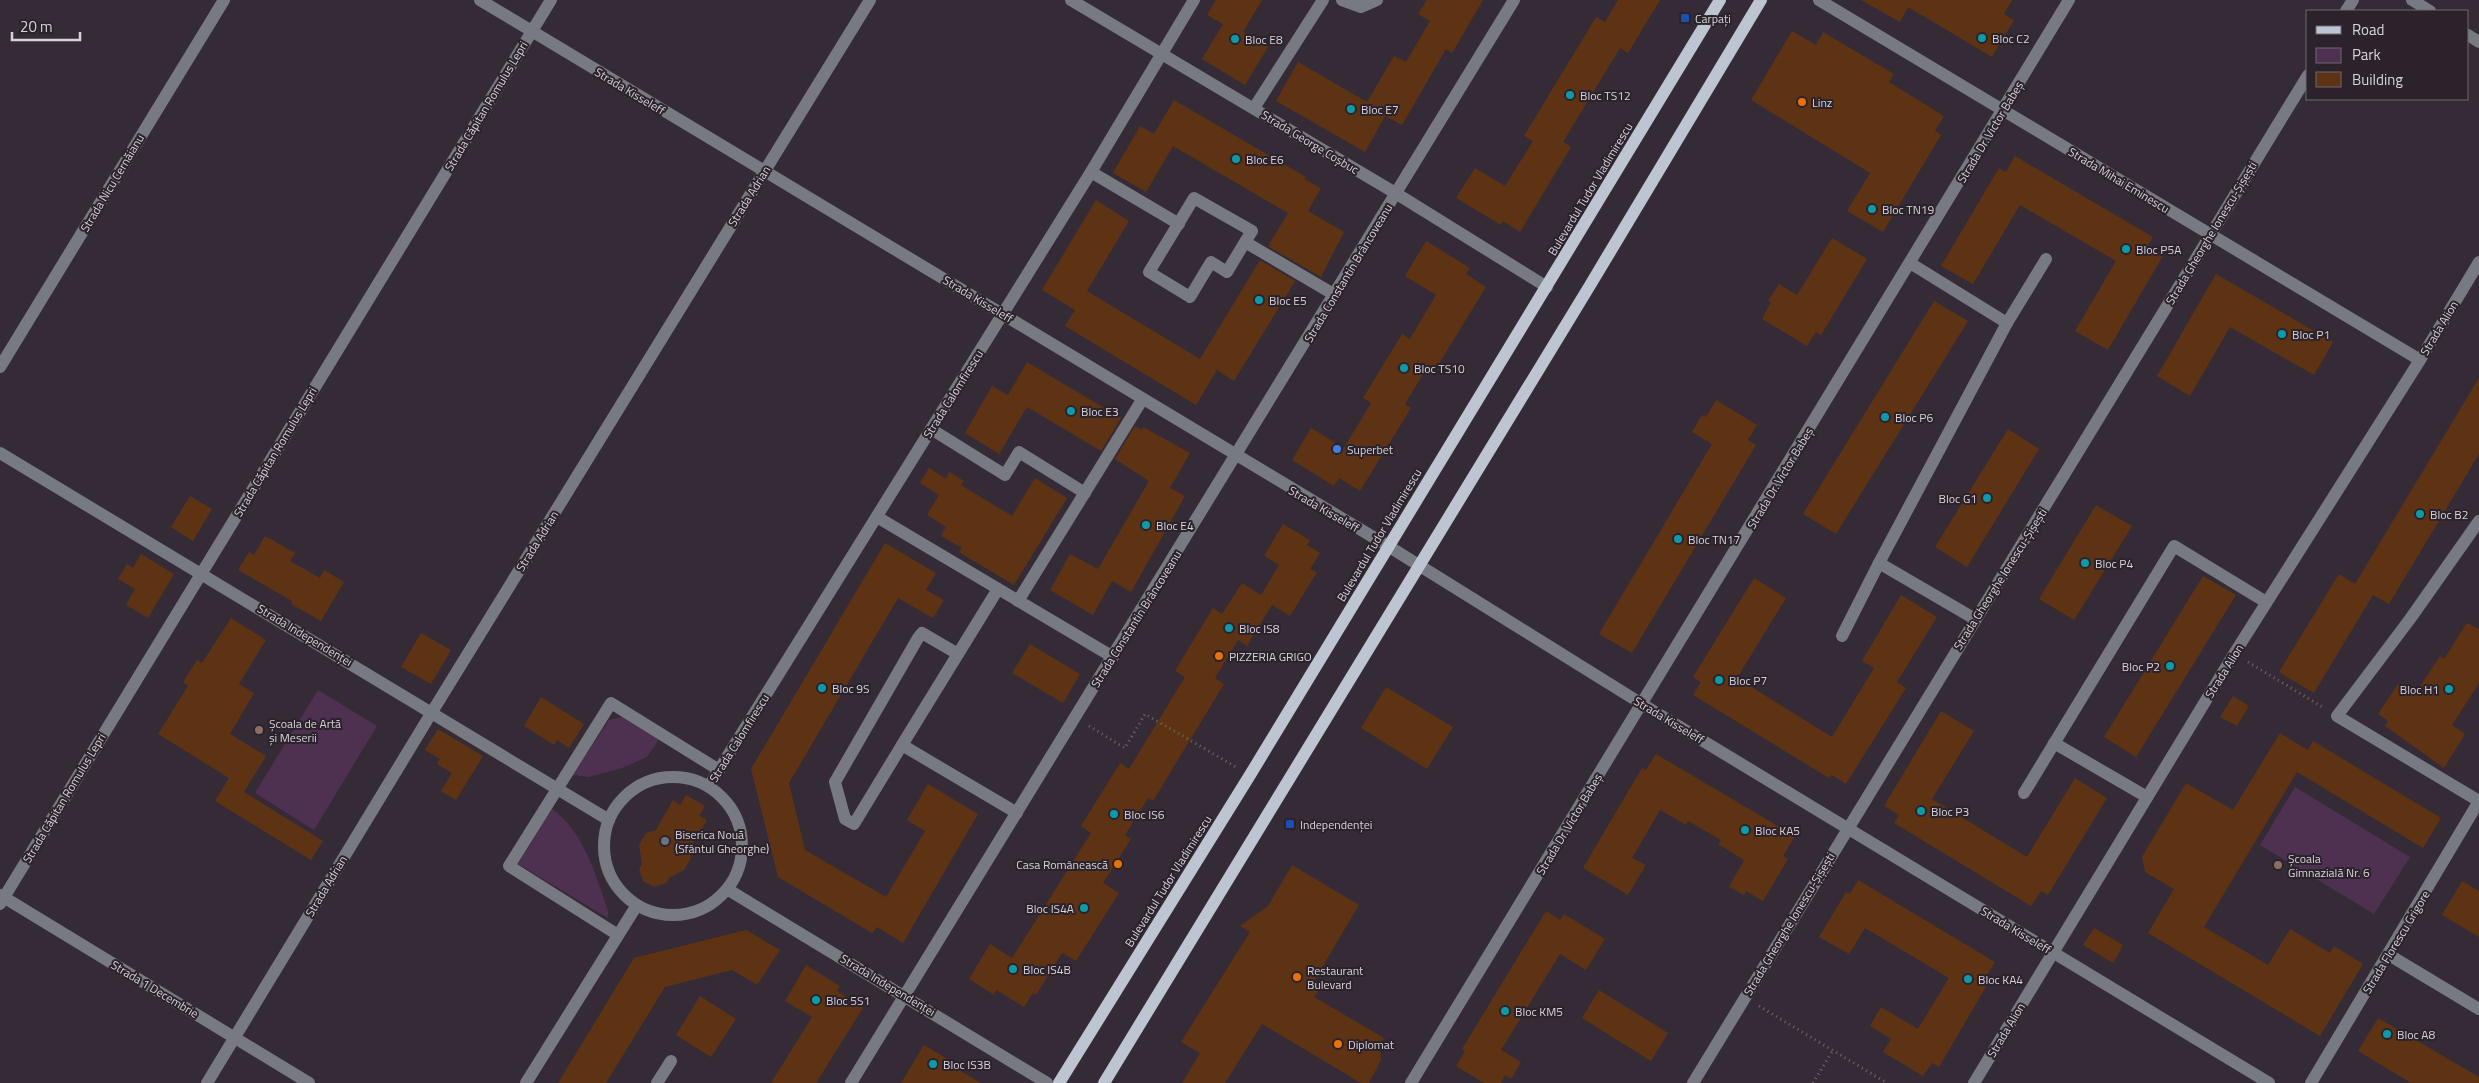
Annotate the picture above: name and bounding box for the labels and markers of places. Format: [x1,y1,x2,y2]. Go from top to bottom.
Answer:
place label: Carpați [1695,9,1731,28]
marker: Carpați [1679,12,1691,24]
place label: Bloc C2 [1992,29,2030,48]
place label: Bloc E8 [1245,30,1283,49]
marker: Bloc C2 [1976,32,1988,44]
marker: Bloc E8 [1229,33,1241,45]
place label: Bloc TS12 [1580,86,1631,105]
marker: Bloc TS12 [1564,89,1576,101]
place label: Linz [1812,93,1832,112]
marker: Linz [1796,96,1808,108]
place label: Bloc E7 [1361,100,1399,119]
marker: Bloc E7 [1345,103,1357,115]
place label: Bloc E6 [1246,150,1284,169]
marker: Bloc E6 [1230,153,1242,165]
place label: Bloc TN19 [1882,200,1935,219]
marker: Bloc TN19 [1866,203,1878,215]
place label: Bloc P5A [2136,240,2181,259]
marker: Bloc P5A [2120,243,2132,255]
place label: Bloc E5 [1269,291,1307,310]
marker: Bloc E5 [1253,294,1265,306]
place label: Bloc P1 [2292,325,2330,344]
marker: Bloc P1 [2276,328,2288,340]
place label: Bloc TS10 [1414,359,1465,378]
marker: Bloc TS10 [1398,362,1410,374]
place label: Bloc E3 [1081,402,1119,421]
marker: Bloc E3 [1065,405,1077,417]
place label: Bloc P6 [1895,408,1933,427]
marker: Bloc P6 [1879,411,1891,423]
place label: Superbet [1347,440,1394,459]
marker: Superbet [1331,443,1343,455]
place label: Bloc G1 [1939,489,1977,508]
marker: Bloc G1 [1981,492,1993,504]
place label: Bloc B2 [2430,505,2468,524]
marker: Bloc B2 [2414,508,2426,520]
place label: Bloc E4 [1156,516,1194,535]
marker: Bloc E4 [1140,519,1152,531]
place label: Bloc TN17 [1688,530,1740,549]
marker: Bloc TN17 [1672,533,1684,545]
place label: Bloc P4 [2095,554,2133,573]
marker: Bloc P4 [2079,557,2091,569]
place label: Bloc IS8 [1239,619,1280,638]
marker: Bloc IS8 [1223,622,1235,634]
place label: PIZZERIA GRIGO [1229,647,1312,666]
marker: PIZZERIA GRIGO [1213,650,1225,662]
place label: Bloc P2 [2122,657,2160,676]
marker: Bloc P2 [2164,660,2176,672]
place label: Bloc P7 [1729,671,1767,690]
marker: Bloc P7 [1713,674,1725,686]
place label: Bloc 9S [832,679,870,698]
place label: Bloc H1 [2400,680,2439,699]
marker: Bloc 9S [816,682,828,694]
marker: Bloc H1 [2443,683,2455,695]
place label: Școala de Artă și Meserii [269,714,341,747]
marker: Școala de Artă și Meserii [253,724,265,736]
place label: Bloc P3 [1931,802,1969,821]
place label: Bloc IS6 [1124,805,1165,824]
marker: Bloc P3 [1915,805,1927,817]
marker: Bloc IS6 [1108,808,1120,820]
place label: Independenței [1300,815,1372,834]
marker: Independenței [1284,818,1296,830]
place label: Bloc KA5 [1755,821,1800,840]
marker: Bloc KA5 [1739,824,1751,836]
place label: Biserica Nouă (Sfântul Gheorghe) [675,825,769,858]
marker: Biserica Nouă (Sfântul Gheorghe) [659,835,671,847]
place label: Școala Gimnazială Nr. 6 [2288,849,2370,882]
place label: Casa Românească [1016,855,1108,874]
marker: Casa Românească [1112,858,1124,870]
marker: Școala Gimnazială Nr. 6 [2272,859,2284,871]
place label: Bloc IS4A [1026,899,1074,918]
marker: Bloc IS4A [1078,902,1090,914]
place label: Bloc IS4B [1023,960,1071,979]
place label: Restaurant Bulevard [1307,961,1364,994]
marker: Bloc IS4B [1007,963,1019,975]
place label: Bloc KA4 [1978,970,2023,989]
marker: Restaurant Bulevard [1291,971,1303,983]
marker: Bloc KA4 [1962,973,1974,985]
place label: Bloc 5S1 [826,991,870,1010]
marker: Bloc 5S1 [810,994,822,1006]
place label: Bloc KM5 [1515,1002,1563,1021]
marker: Bloc KM5 [1499,1005,1511,1017]
place label: Bloc A8 [2397,1025,2436,1044]
marker: Bloc A8 [2381,1028,2393,1040]
place label: Diplomat [1348,1035,1395,1054]
marker: Diplomat [1332,1038,1344,1050]
place label: Bloc IS3B [943,1055,991,1074]
marker: Bloc IS3B [927,1058,939,1070]

